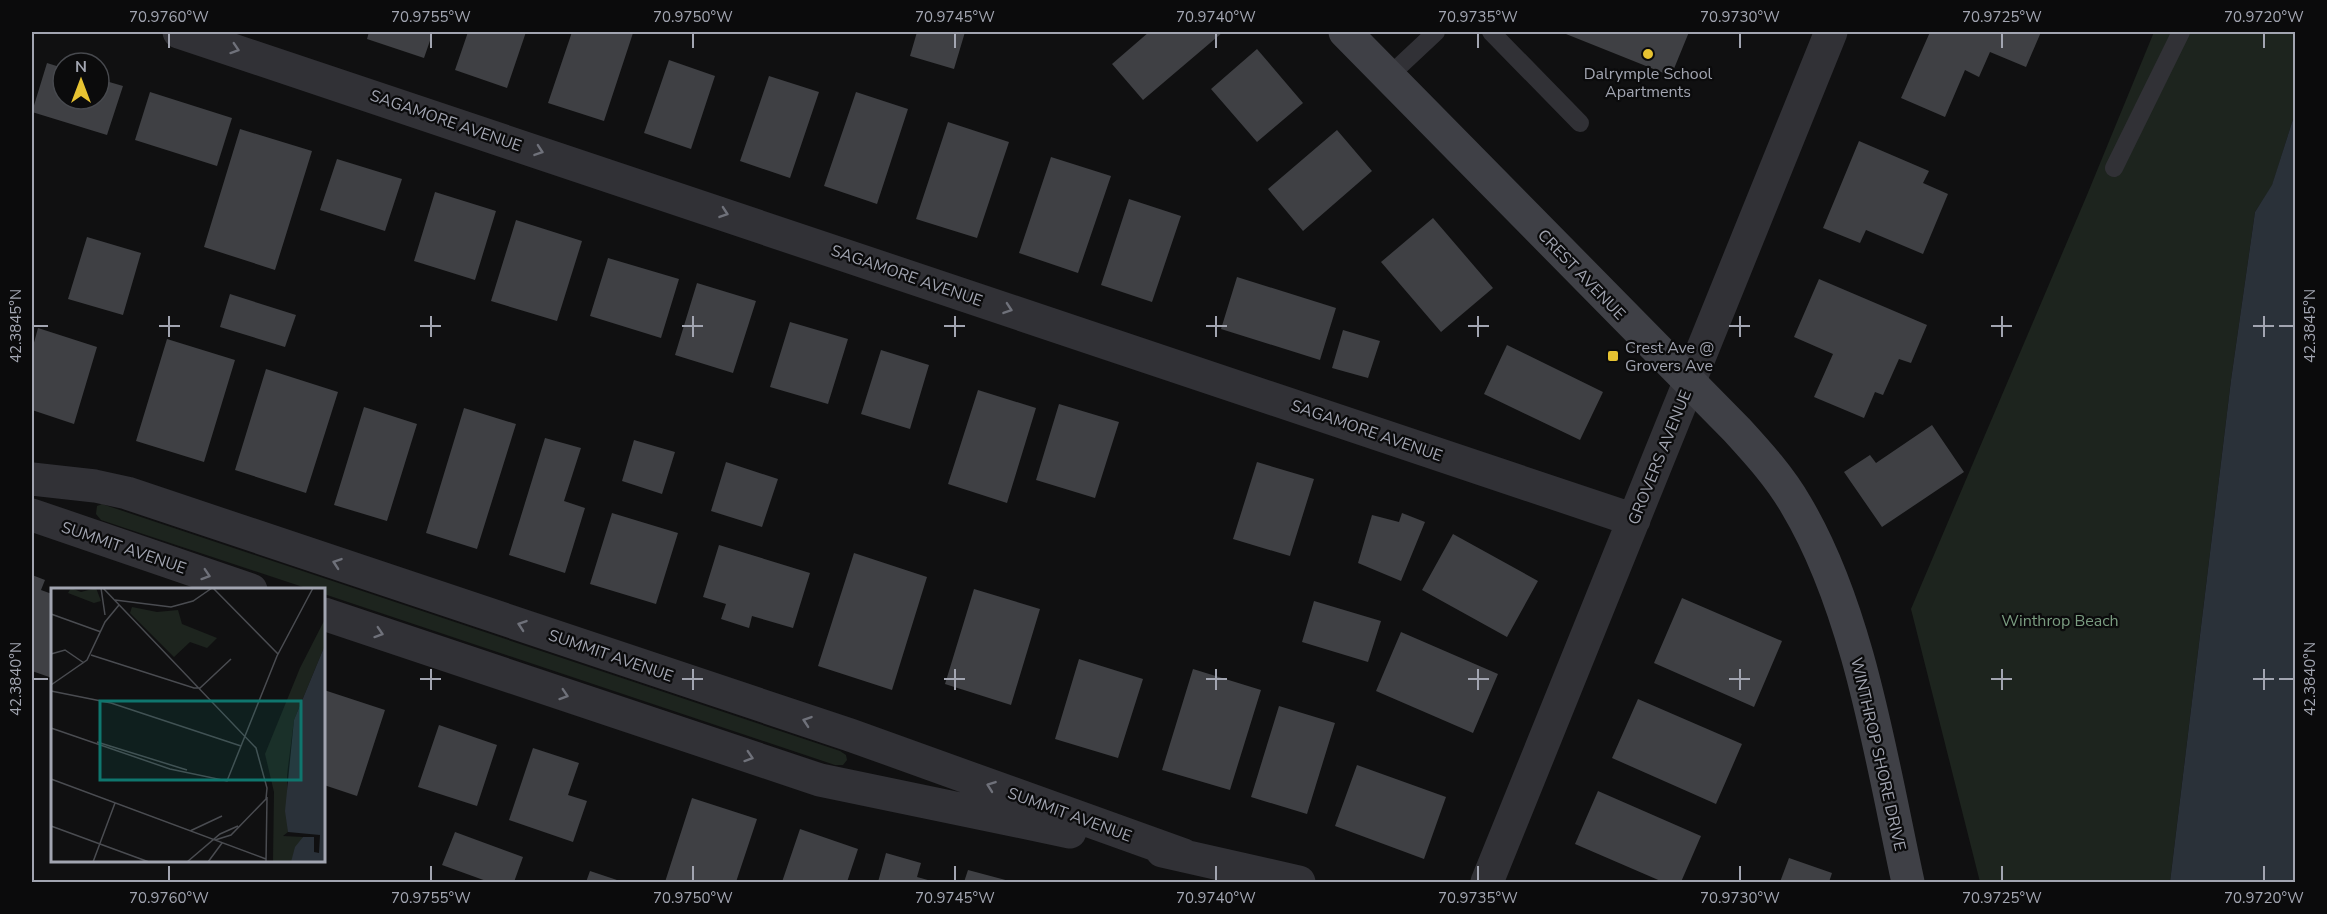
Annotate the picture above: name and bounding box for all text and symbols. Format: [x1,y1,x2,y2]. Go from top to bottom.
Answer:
text: 70.9760°W [129,7,209,27]
text: 70.9755°W [391,7,471,27]
text: 70.9750°W [653,7,733,27]
text: 70.9745°W [915,7,995,27]
text: 70.9740°W [1176,7,1256,27]
text: 70.9735°W [1438,7,1518,27]
text: 70.9730°W [1700,7,1780,27]
text: 70.9725°W [1962,7,2042,27]
text: 70.9720°W [2224,7,2304,27]
one-way arrow [229,41,240,54]
marker: Dalrymple School Apartments [1641,47,1655,61]
north arrow [51,51,111,111]
text: N [75,56,87,78]
place label: Dalrymple School Apartments [1584,63,1713,103]
street label: SAGAMORE AVENUE [367,85,524,157]
one-way arrow [533,144,544,156]
one-way arrow [718,206,729,219]
street label: CREST AVENUE [1532,225,1630,325]
street label: SAGAMORE AVENUE [828,240,985,312]
text: 42.3845°N [6,289,26,363]
text: 42.3845°N [2300,289,2320,363]
one-way arrow [1002,302,1013,314]
place label: Crest Ave @ Grovers Ave [1625,337,1714,377]
marker: Crest Ave @ Grovers Ave [1606,349,1620,363]
street label: GROVERS AVENUE [1623,387,1697,528]
street label: SAGAMORE AVENUE [1288,395,1445,467]
street label: SUMMIT AVENUE [58,516,189,580]
one-way arrow [332,558,343,571]
one-way arrow [200,568,211,580]
inset map [51,588,326,863]
park label: Winthrop Beach [2001,610,2119,632]
one-way arrow [517,620,528,633]
street label: SUMMIT AVENUE [545,624,676,688]
one-way arrow [374,626,384,638]
text: 42.3840°N [6,642,26,716]
text: 42.3840°N [2300,642,2320,716]
street label: WINTHROP SHORE DRIVE [1845,655,1911,853]
one-way arrow [558,687,569,700]
one-way arrow [802,715,813,728]
one-way arrow [743,749,754,762]
one-way arrow [986,780,996,793]
street label: SUMMIT AVENUE [1005,782,1135,848]
text: 70.9760°W [129,888,209,908]
text: 70.9755°W [391,888,471,908]
text: 70.9750°W [653,888,733,908]
text: 70.9745°W [915,888,995,908]
text: 70.9740°W [1176,888,1256,908]
text: 70.9735°W [1438,888,1518,908]
text: 70.9730°W [1700,888,1780,908]
text: 70.9725°W [1962,888,2042,908]
text: 70.9720°W [2224,888,2304,908]

